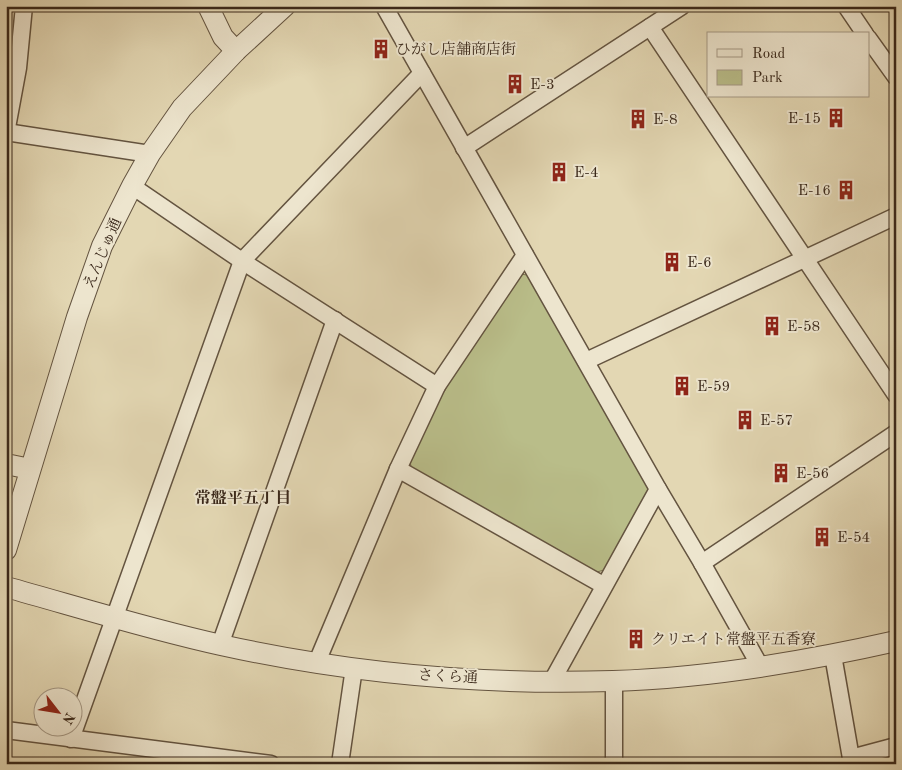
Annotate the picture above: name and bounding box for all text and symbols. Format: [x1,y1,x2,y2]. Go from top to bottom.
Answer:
legend [707,32,870,98]
building icon: ひがし店舗商店街 [370,38,392,60]
place label: ひがし店舗商店街 [396,41,516,58]
text: Road [752,47,786,62]
text: Park [752,71,783,86]
building icon: E-3 [504,73,526,95]
place label: E-3 [530,78,555,93]
building icon: E-15 [825,107,847,129]
building icon: E-8 [627,108,649,130]
place label: E-15 [788,112,821,127]
place label: E-8 [653,113,678,128]
building icon: E-4 [548,161,570,183]
place label: E-4 [574,166,599,181]
building icon: E-16 [835,179,857,201]
place label: E-16 [798,184,831,199]
street label: えんじゅ通 [80,215,125,291]
building icon: E-6 [661,251,683,273]
place label: E-6 [687,256,712,271]
building icon: E-58 [761,315,783,337]
place label: E-58 [787,320,820,335]
building icon: E-59 [671,375,693,397]
place label: E-59 [697,380,730,395]
building icon: E-57 [734,409,756,431]
place label: E-57 [760,414,793,429]
building icon: E-56 [770,462,792,484]
place label: E-56 [796,467,829,482]
district label: 常盤平五丁目 [195,489,291,507]
building icon: E-54 [811,526,833,548]
place label: E-54 [837,531,870,546]
building icon: クリエイト常盤平五香寮 [625,628,647,650]
place label: クリエイト常盤平五香寮 [651,631,816,648]
street label: さくら通 [418,666,478,687]
north arrow [32,688,82,738]
text: N [59,710,77,727]

